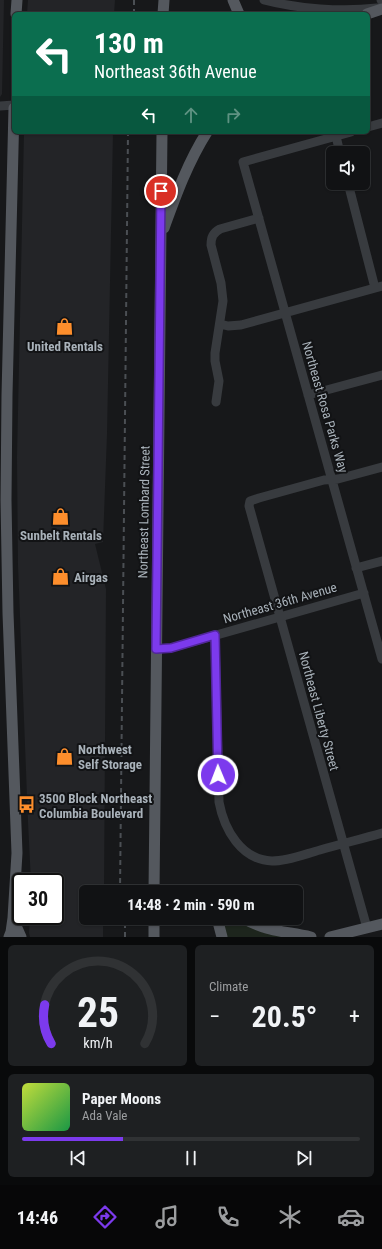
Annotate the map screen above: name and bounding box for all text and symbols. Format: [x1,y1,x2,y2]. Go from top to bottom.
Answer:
text: 130 m [94,27,164,60]
icon: left [28,28,80,80]
text: Northeast 36th Avenue [94,61,257,82]
icon: left [138,104,160,126]
icon: ahead [180,104,202,126]
icon: right [222,104,244,126]
map controls [326,146,370,190]
button: sound [326,146,370,190]
pin [144,174,178,208]
icon: arrive [150,180,172,202]
shop icon: United Rentals [55,317,75,337]
place label: United Rentals [27,339,103,354]
street label: Northeast Rosa Parks Way [299,340,351,475]
street label: Northeast Lombard Street [135,445,153,579]
shop icon: Sunbelt Rentals [51,506,71,526]
place label: Sunbelt Rentals [20,528,102,543]
shop icon: Airgas [51,567,71,587]
place label: Airgas [74,570,108,585]
street label: Northeast 36th Avenue [221,580,339,626]
street label: Northeast Liberty Street [296,650,342,772]
place label: Northwest Self Storage [78,742,142,772]
shop icon: Northwest Self Storage [55,746,75,766]
position arrow [197,754,239,796]
place label: 3500 Block Northeast Columbia Boulevard [39,791,152,821]
bus stop icon: 3500 Block Northeast Columbia Boulevard [16,795,36,815]
speed limit sign: 30 [12,873,64,925]
text: 14:48 · 2 min · 590 m [127,896,255,914]
text: Climate [209,979,248,994]
text: 25 [76,987,119,1036]
text: 20.5° [252,999,317,1034]
text: − [209,1004,220,1029]
text: + [349,1004,360,1029]
text: km/h [83,1034,112,1050]
text: Paper Moons [82,1090,161,1108]
text: Ada Vale [82,1108,127,1123]
icon: previous [67,1147,89,1169]
icon: pause [180,1147,202,1169]
icon: next [293,1147,315,1169]
icon: directions [91,1203,119,1231]
icon: music [153,1203,181,1231]
icon: phone [214,1203,242,1231]
icon: climate [276,1203,304,1231]
icon: car [337,1203,365,1231]
text: 14:46 [17,1207,58,1228]

